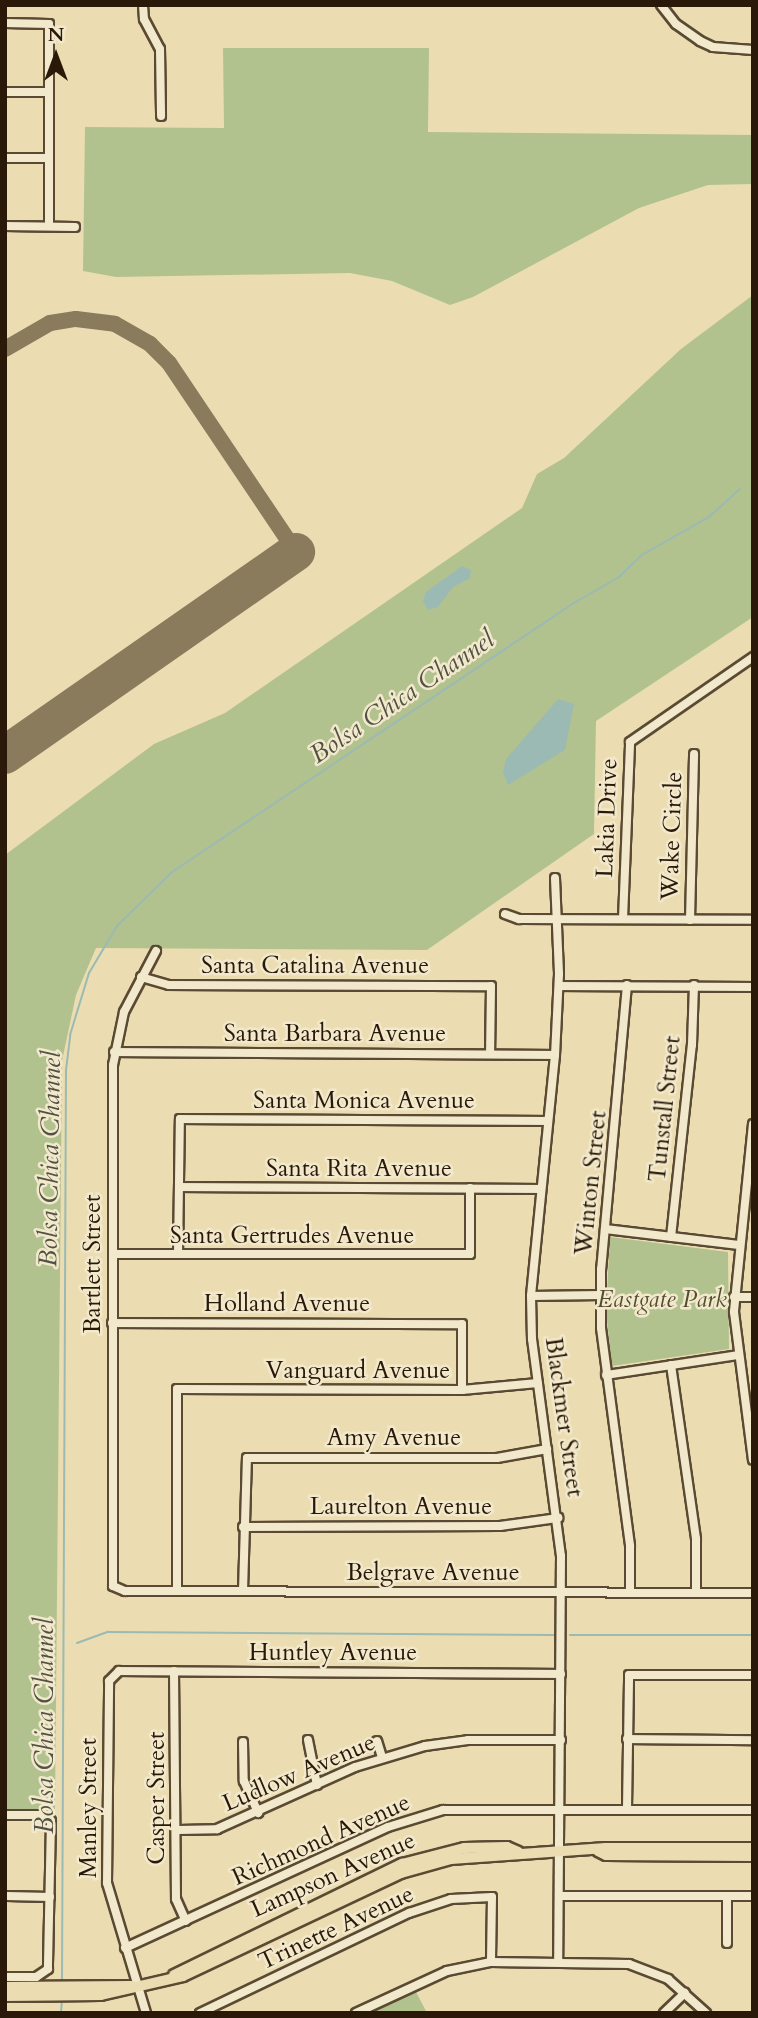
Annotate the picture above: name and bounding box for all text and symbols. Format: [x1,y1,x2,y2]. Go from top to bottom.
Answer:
north arrow [21,21,91,91]
text: N [48,22,64,48]
water label: Bolsa Chica Channel [304,624,500,770]
street label: Lakia Drive [591,758,623,878]
street label: Wake Circle [655,771,689,901]
street label: Santa Catalina Avenue [201,952,429,980]
street label: Santa Barbara Avenue [224,1020,446,1048]
street label: Tunstall Street [643,1035,687,1183]
water label: Bolsa Chica Channel [33,1051,67,1267]
street label: Santa Monica Avenue [253,1087,475,1115]
street label: Winton Street [569,1109,613,1257]
street label: Santa Rita Avenue [266,1155,452,1183]
street label: Bartlett Street [79,1194,107,1334]
street label: Santa Gertrudes Avenue [170,1222,414,1250]
park label: Eastgate Park [597,1286,727,1314]
street label: Holland Avenue [204,1290,370,1318]
street label: Blackmer Street [539,1335,589,1499]
street label: Vanguard Avenue [266,1357,450,1385]
street label: Amy Avenue [327,1424,461,1452]
street label: Laurelton Avenue [310,1493,492,1521]
street label: Belgrave Avenue [346,1559,520,1587]
water label: Bolsa Chica Channel [29,1618,61,1834]
street label: Huntley Avenue [249,1639,417,1667]
street label: Ludlow Avenue [218,1728,380,1818]
street label: Casper Street [143,1731,171,1865]
street label: Manley Street [75,1738,103,1878]
street label: Richmond Avenue [228,1788,414,1892]
street label: Lampson Avenue [246,1826,420,1924]
street label: Trinette Avenue [254,1879,418,1977]

